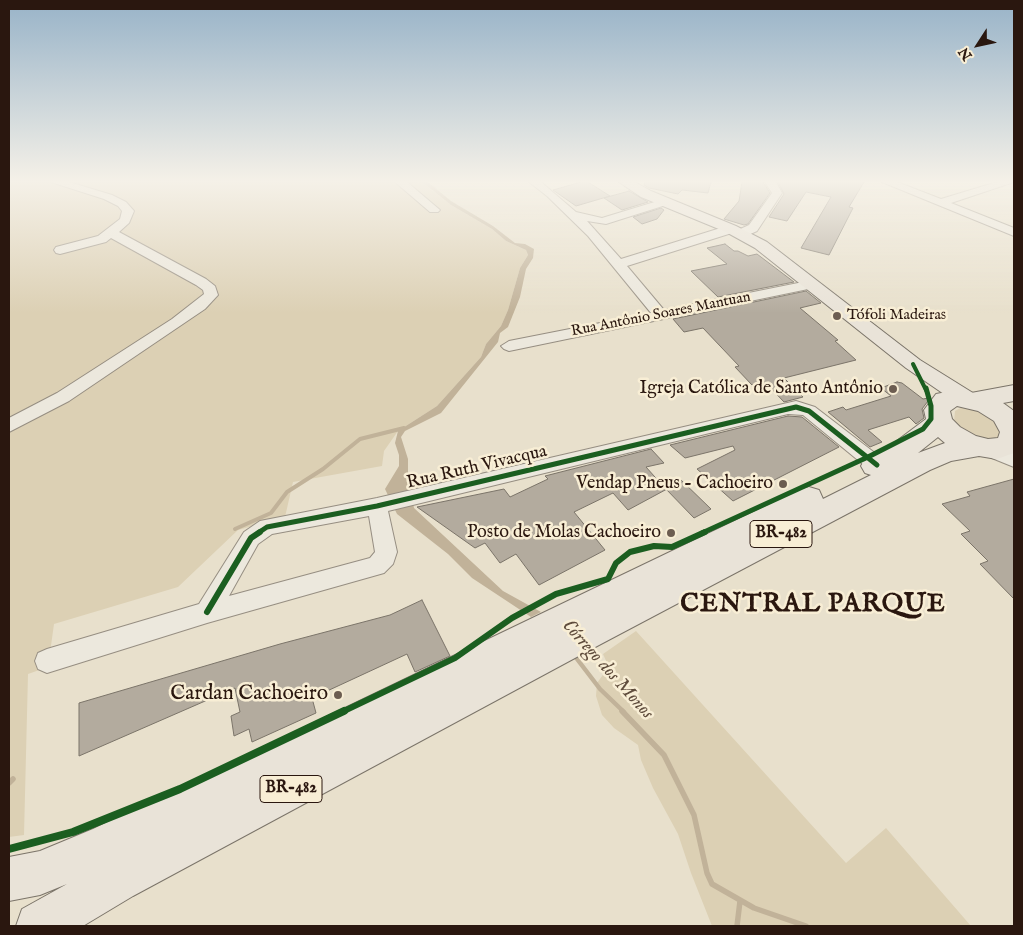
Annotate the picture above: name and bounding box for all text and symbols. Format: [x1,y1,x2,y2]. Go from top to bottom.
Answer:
north arrow [953,20,1003,70]
text: N [955,43,977,64]
street label: Rua Antônio Soares Mantuan [570,289,752,341]
place label: Tófoli Madeiras [847,307,946,325]
marker: Tófoli Madeiras [831,310,843,322]
place label: Igreja Católica de Santo Antônio [640,378,883,400]
marker: Igreja Católica de Santo Antônio [887,383,899,395]
street label: Rua Ruth Vivacqua [405,441,549,495]
place label: Vendap Pneus - Cachoeiro [576,473,773,495]
marker: Vendap Pneus - Cachoeiro [777,478,789,490]
road number: BR-482 [750,520,812,548]
place label: Posto de Molas Cachoeiro [467,522,661,544]
marker: Posto de Molas Cachoeiro [665,527,677,539]
district label: CENTRAL PARQUE [679,590,947,622]
water label: Córrego dos Monos [556,616,658,724]
place label: Cardan Cachoeiro [170,682,328,708]
marker: Cardan Cachoeiro [332,689,344,701]
road number: BR-482 [260,776,322,802]

